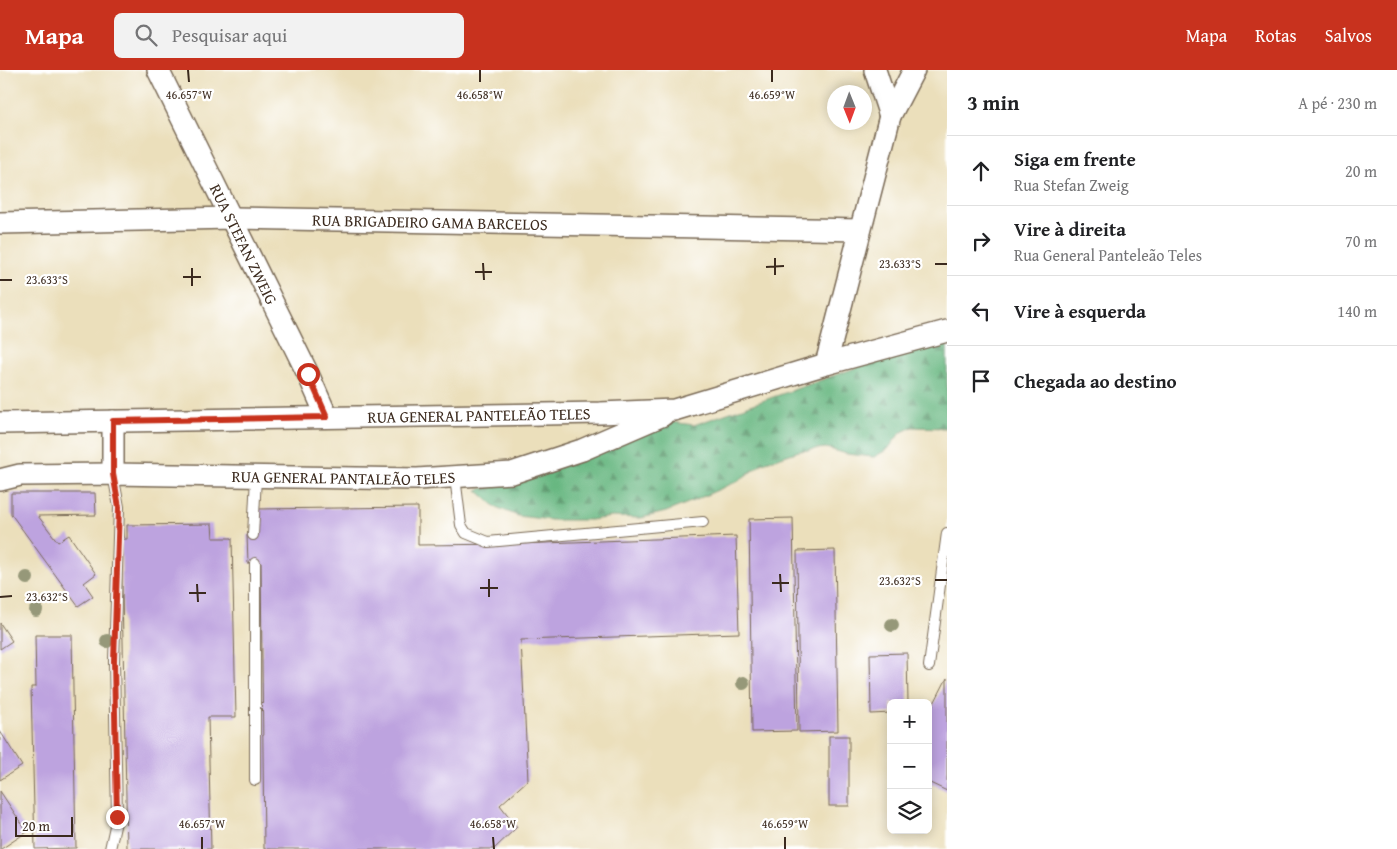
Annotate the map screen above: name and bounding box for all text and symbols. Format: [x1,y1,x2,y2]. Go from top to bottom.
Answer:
search box [114,13,464,58]
text: Mapa [25,18,84,53]
icon: search [132,21,160,49]
text: Pesquisar aqui [172,21,287,49]
text: Mapa [1186,22,1227,49]
text: Rotas [1255,22,1297,49]
text: Salvos [1325,22,1372,49]
north arrow [827,85,872,130]
text: 46.657°W [166,86,213,103]
text: 46.658°W [457,86,504,103]
text: 46.659°W [749,86,796,103]
text: 3 min [967,87,1019,118]
text: A pé · 230 m [1298,91,1377,115]
text: Siga em frente [1014,145,1136,173]
icon: ahead [967,157,995,185]
text: 20 m [1345,159,1377,183]
text: Rua Stefan Zweig [1014,173,1129,197]
street label: RUA STEFAN ZWEIG [204,179,284,309]
street label: RUA BRIGADEIRO GAMA BARCELOS [312,208,548,236]
text: Vire à direita [1014,215,1126,243]
icon: right [967,227,995,255]
text: 70 m [1345,229,1377,253]
text: Rua General Panteleão Teles [1014,243,1202,267]
text: 23.633°S [879,255,921,272]
text: 23.633°S [26,271,68,288]
icon: left [967,297,995,325]
text: Vire à esquerda [1014,297,1146,325]
text: 140 m [1337,299,1377,323]
route start [297,363,320,386]
icon: arrive [967,367,995,395]
text: Chegada ao destino [1014,367,1177,395]
street label: RUA GENERAL PANTELEÃO TELES [367,401,591,429]
street label: RUA GENERAL PANTALEÃO TELES [231,464,456,491]
text: 23.632°S [879,572,921,589]
text: 23.632°S [26,588,68,605]
map controls [887,699,932,834]
button: + [887,699,932,744]
button: − [887,744,932,789]
button: layers [887,789,932,834]
route end [106,806,129,829]
scale bar [15,814,72,837]
text: 46.657°W [179,815,226,832]
text: 46.658°W [470,815,517,832]
text: 46.659°W [762,815,809,832]
text: 20 m [22,816,50,836]

